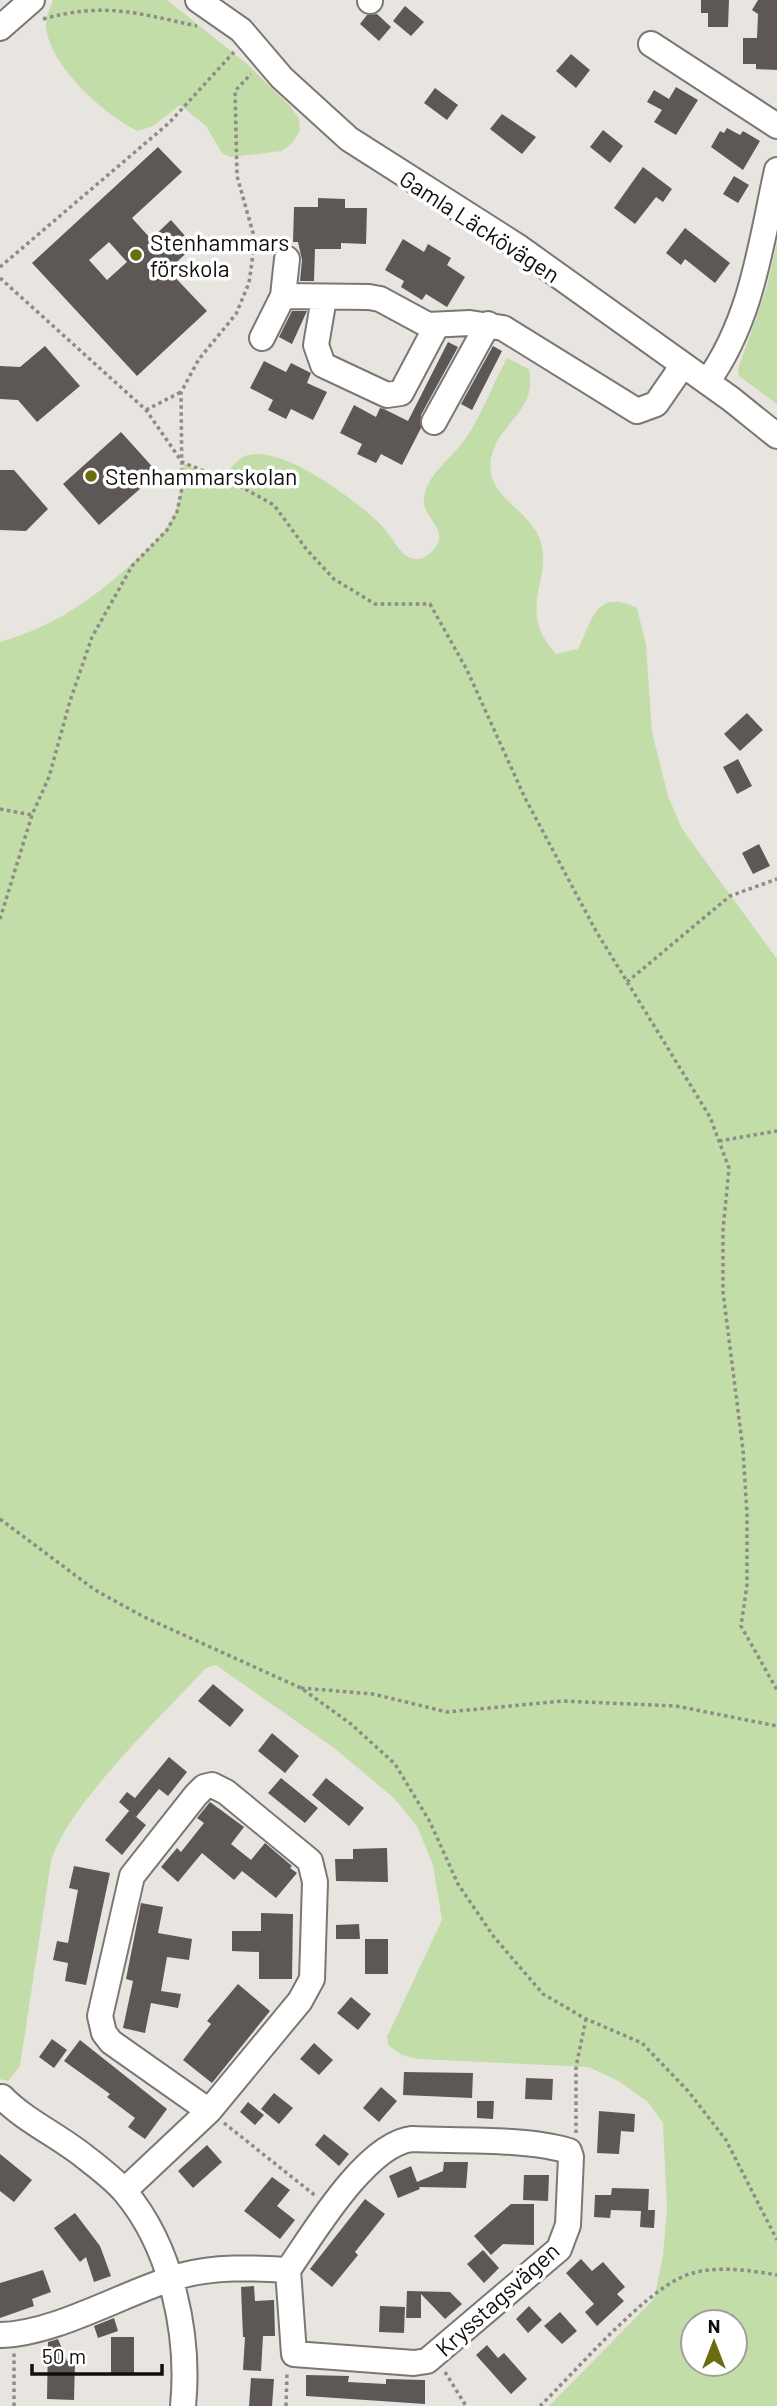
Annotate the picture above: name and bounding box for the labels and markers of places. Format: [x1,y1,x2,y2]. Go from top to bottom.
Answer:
place label: Stenhammars förskola [150,228,289,282]
marker: Stenhammars förskola [128,247,144,263]
place label: Stenhammarskolan [105,462,297,490]
marker: Stenhammarskolan [83,468,99,484]

